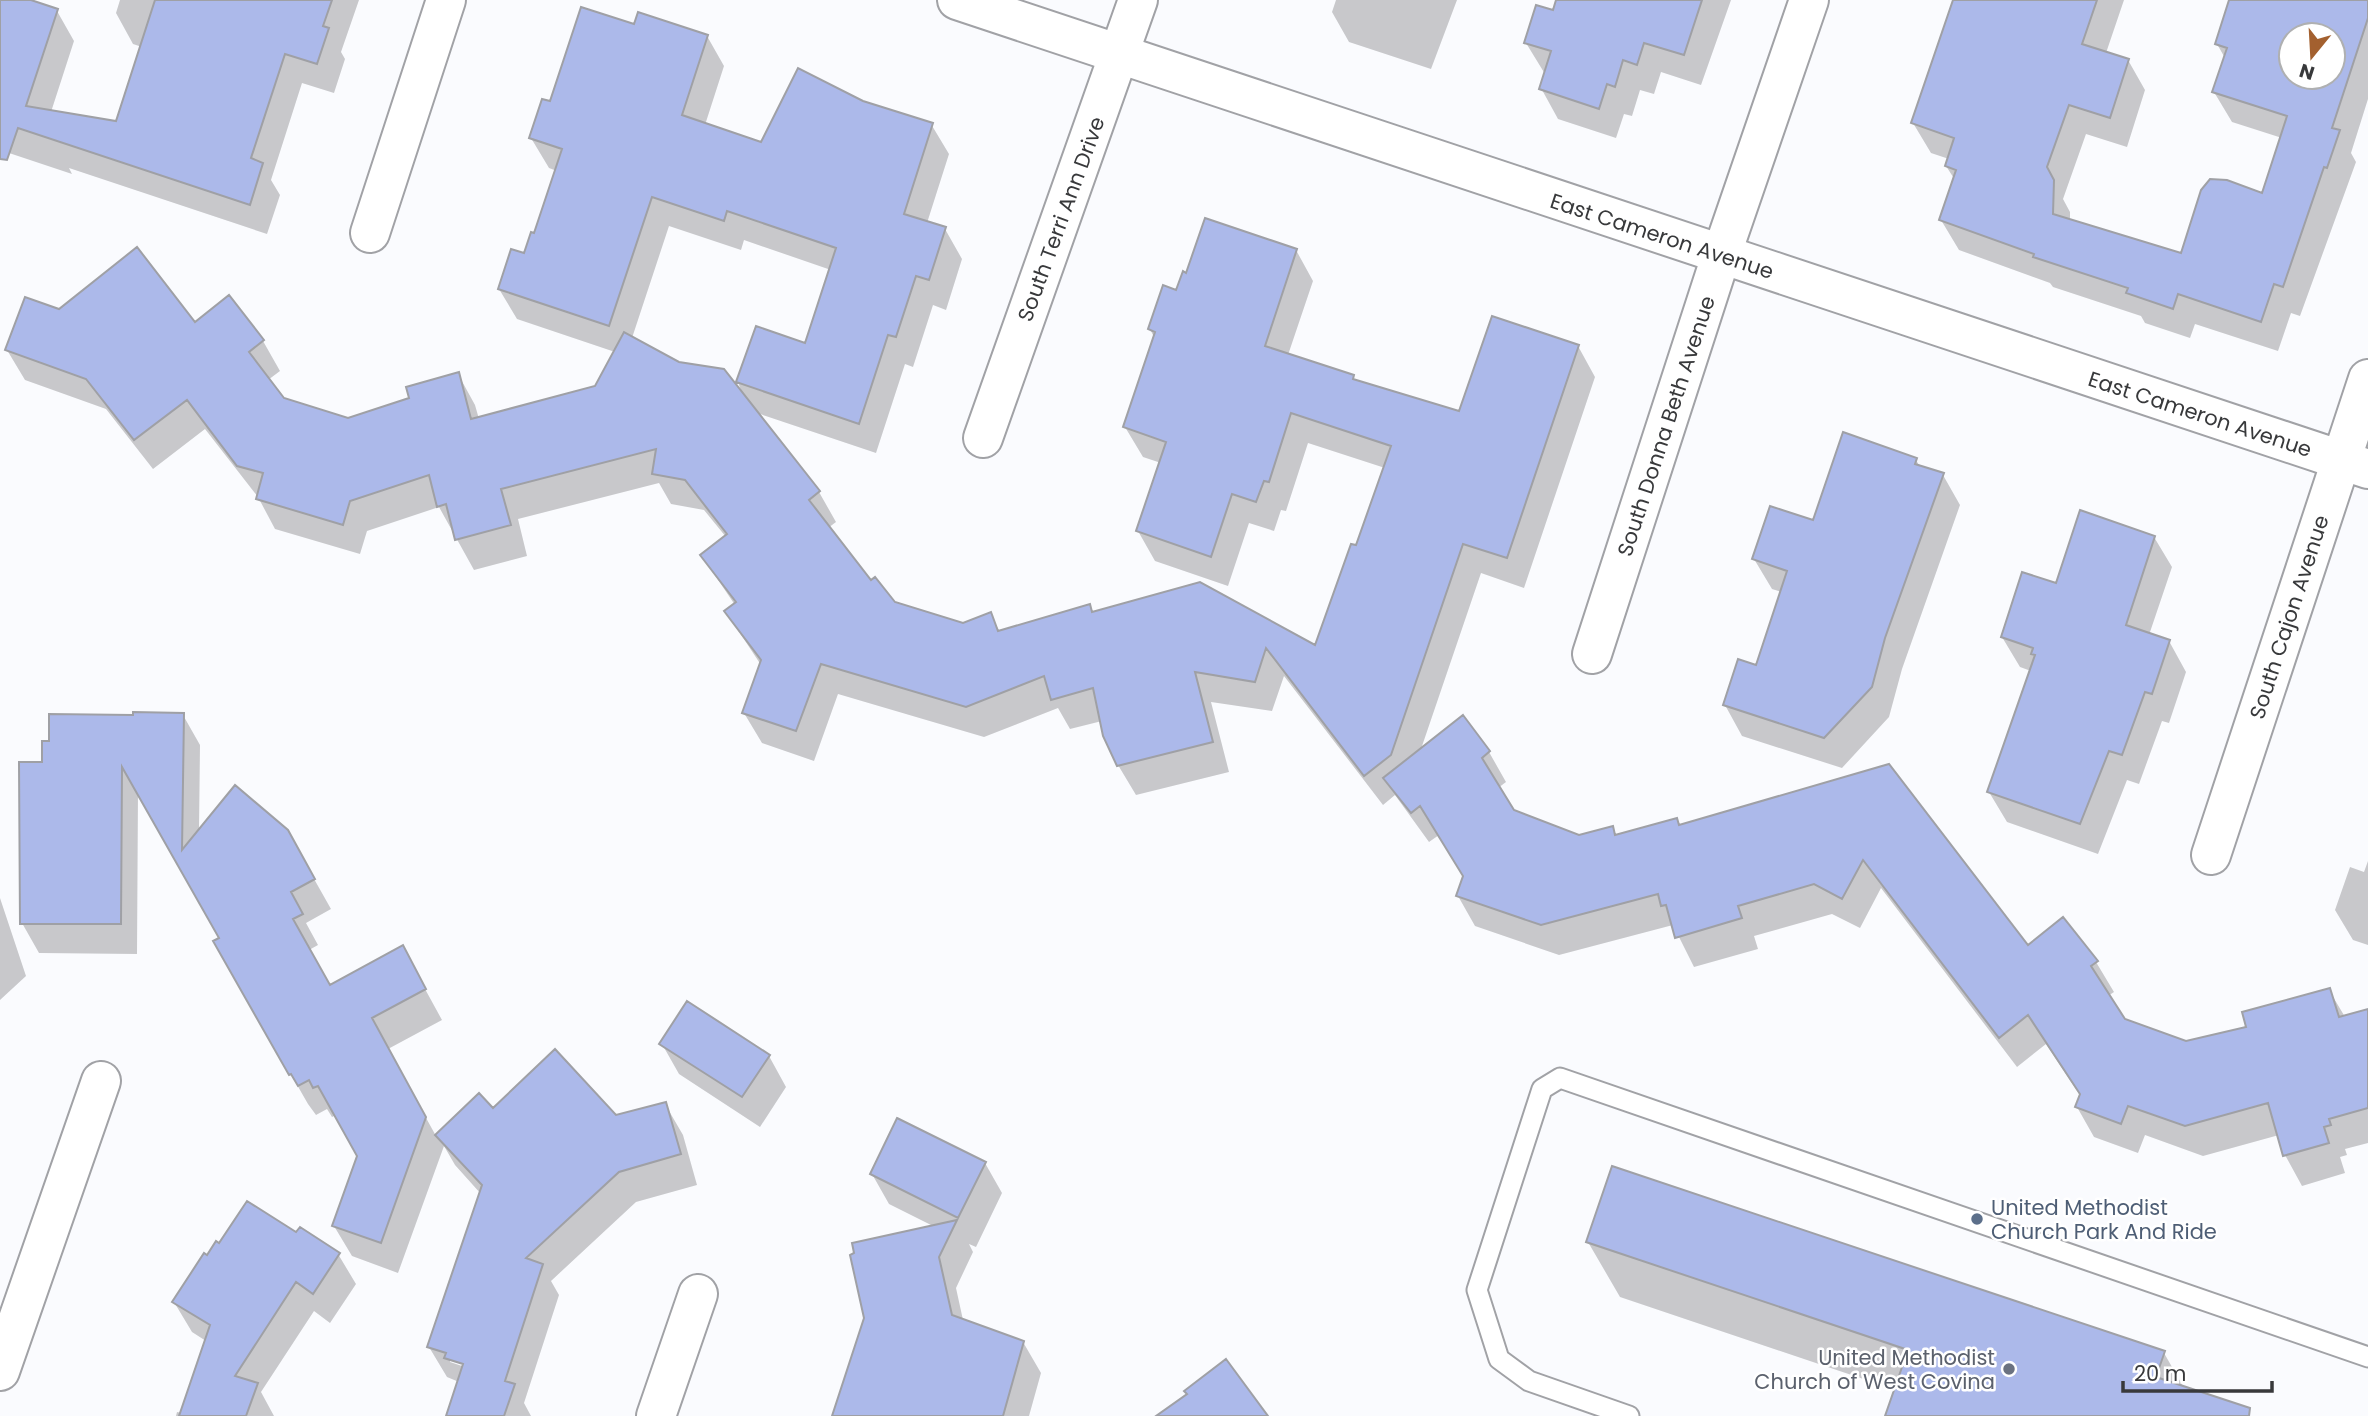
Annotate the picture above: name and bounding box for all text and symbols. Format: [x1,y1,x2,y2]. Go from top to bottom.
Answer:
north arrow [2277,21,2347,91]
text: N [2296,57,2318,87]
street label: South Terri Ann Drive [1010,113,1112,325]
street label: East Cameron Avenue [1547,186,1777,286]
street label: South Donna Beth Avenue [1610,292,1722,560]
street label: East Cameron Avenue [2085,364,2315,464]
street label: South Cajon Avenue [2242,511,2336,723]
place label: United Methodist Church Park And Ride [1991,1193,2217,1246]
marker: United Methodist Church Park And Ride [1969,1211,1985,1227]
place label: United Methodist Church of West Covina [1754,1343,1995,1396]
scale bar [2123,1350,2272,1394]
text: 20 m [2134,1359,2187,1388]
marker: United Methodist Church of West Covina [2001,1361,2017,1377]

